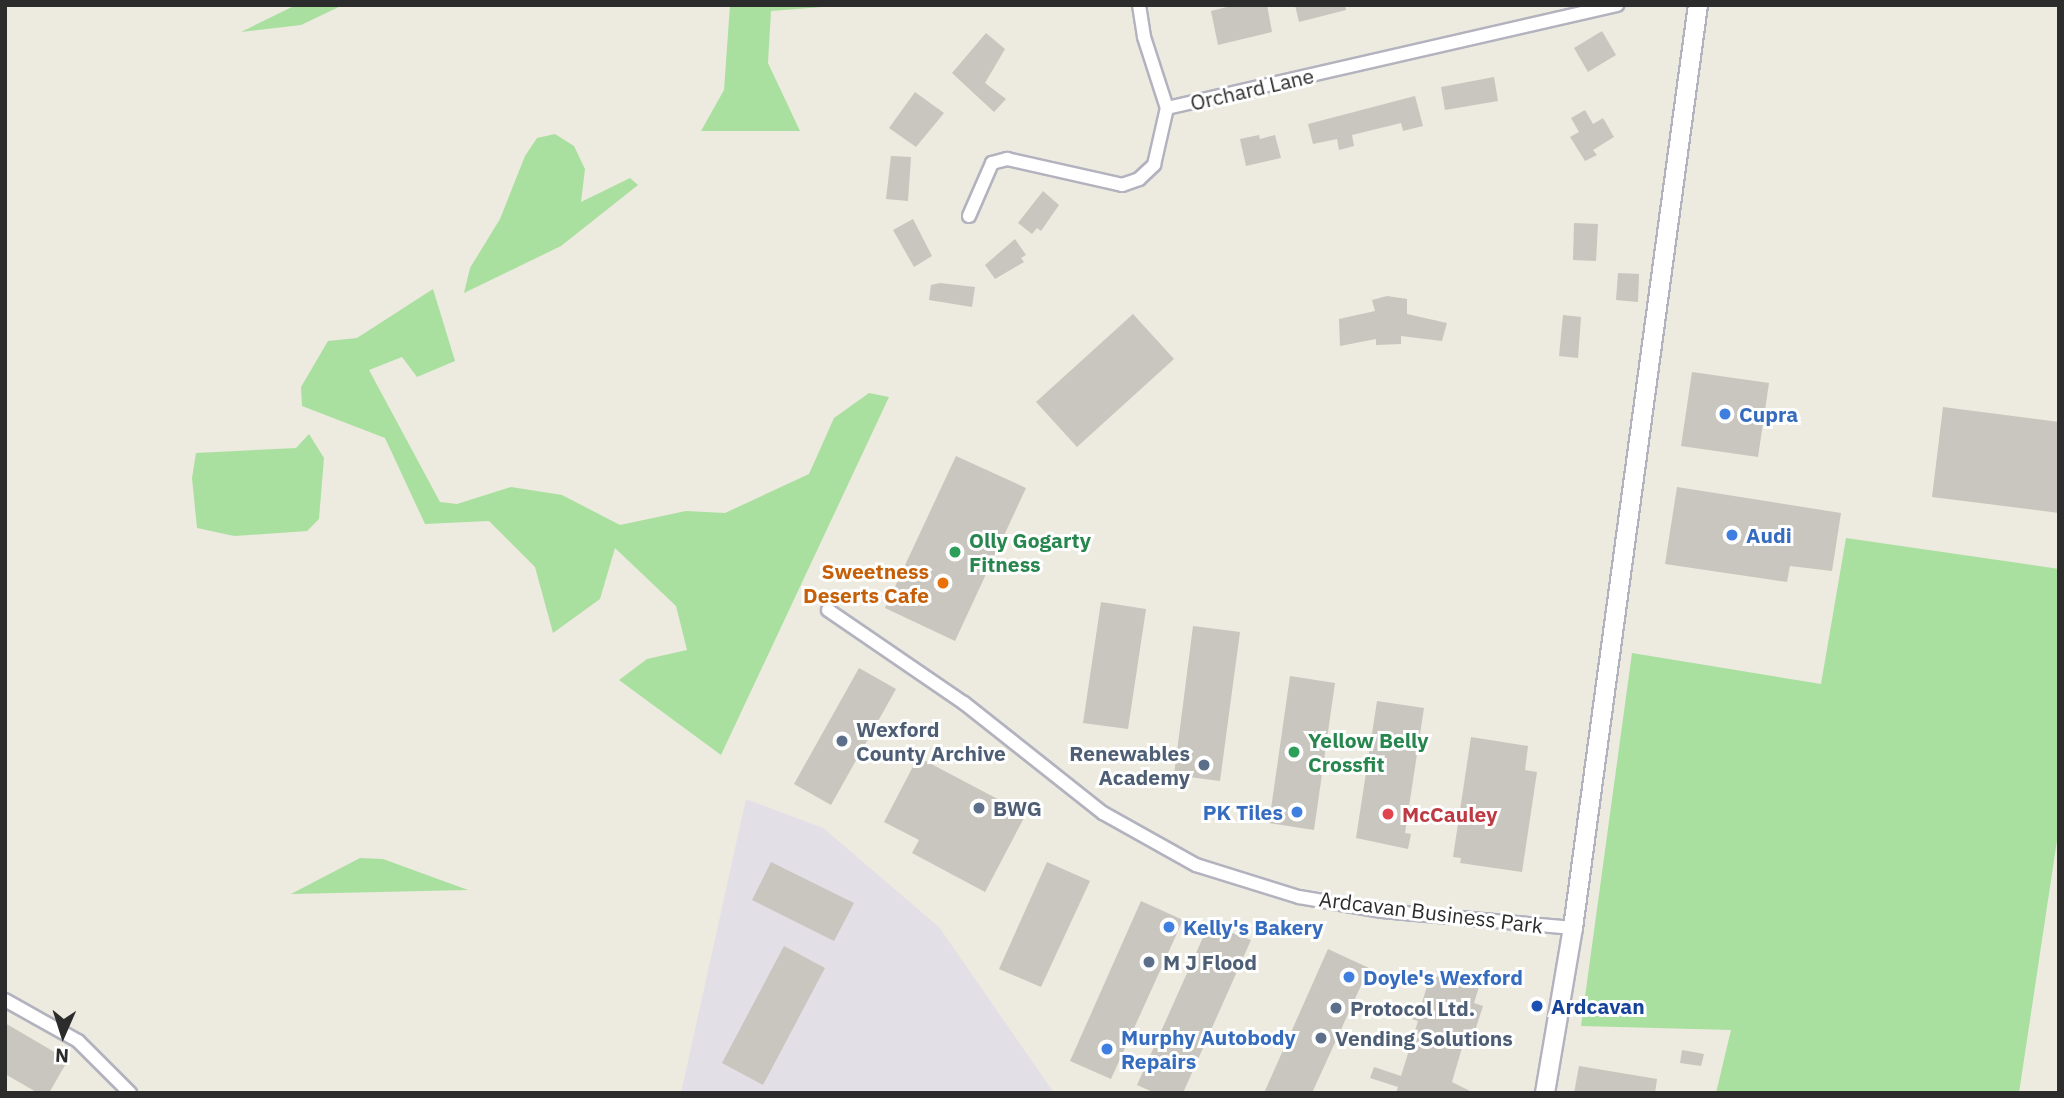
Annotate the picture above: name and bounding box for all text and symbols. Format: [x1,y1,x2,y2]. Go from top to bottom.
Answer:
street label: Orchard Lane [1188,63,1316,115]
place label: Cupra [1739,401,1798,427]
marker: Cupra [1717,406,1733,422]
place label: Audi [1746,522,1792,548]
place label: Olly Gogarty Fitness [969,527,1091,577]
marker: Audi [1724,527,1740,543]
marker: Olly Gogarty Fitness [947,544,963,560]
place label: Sweetness Deserts Cafe [803,558,929,608]
marker: Sweetness Deserts Cafe [935,575,951,591]
place label: Wexford County Archive [856,716,1006,766]
place label: Yellow Belly Crossfit [1308,727,1428,777]
marker: Wexford County Archive [834,733,850,749]
place label: Renewables Academy [1069,740,1190,790]
marker: Yellow Belly Crossfit [1286,744,1302,760]
marker: Renewables Academy [1196,757,1212,773]
place label: BWG [993,795,1042,821]
place label: PK Tiles [1203,799,1283,825]
marker: BWG [971,800,987,816]
place label: McCauley [1402,801,1497,827]
marker: PK Tiles [1289,804,1305,820]
marker: McCauley [1380,806,1396,822]
street label: Ardcavan Business Park [1318,886,1544,938]
place label: Kelly's Bakery [1183,914,1323,940]
marker: Kelly's Bakery [1161,919,1177,935]
place label: M J Flood [1163,949,1257,975]
marker: M J Flood [1141,954,1157,970]
place label: Doyle's Wexford [1363,964,1523,990]
marker: Doyle's Wexford [1341,969,1357,985]
place label: Ardcavan [1551,993,1645,1019]
place label: Protocol Ltd. [1350,995,1475,1021]
marker: Ardcavan [1529,998,1545,1014]
north arrow [28,1000,98,1070]
marker: Protocol Ltd. [1328,1000,1344,1016]
place label: Murphy Autobody Repairs [1121,1024,1296,1074]
place label: Vending Solutions [1335,1025,1513,1051]
marker: Vending Solutions [1313,1030,1329,1046]
marker: Murphy Autobody Repairs [1099,1041,1115,1057]
text: N [54,1044,69,1068]

